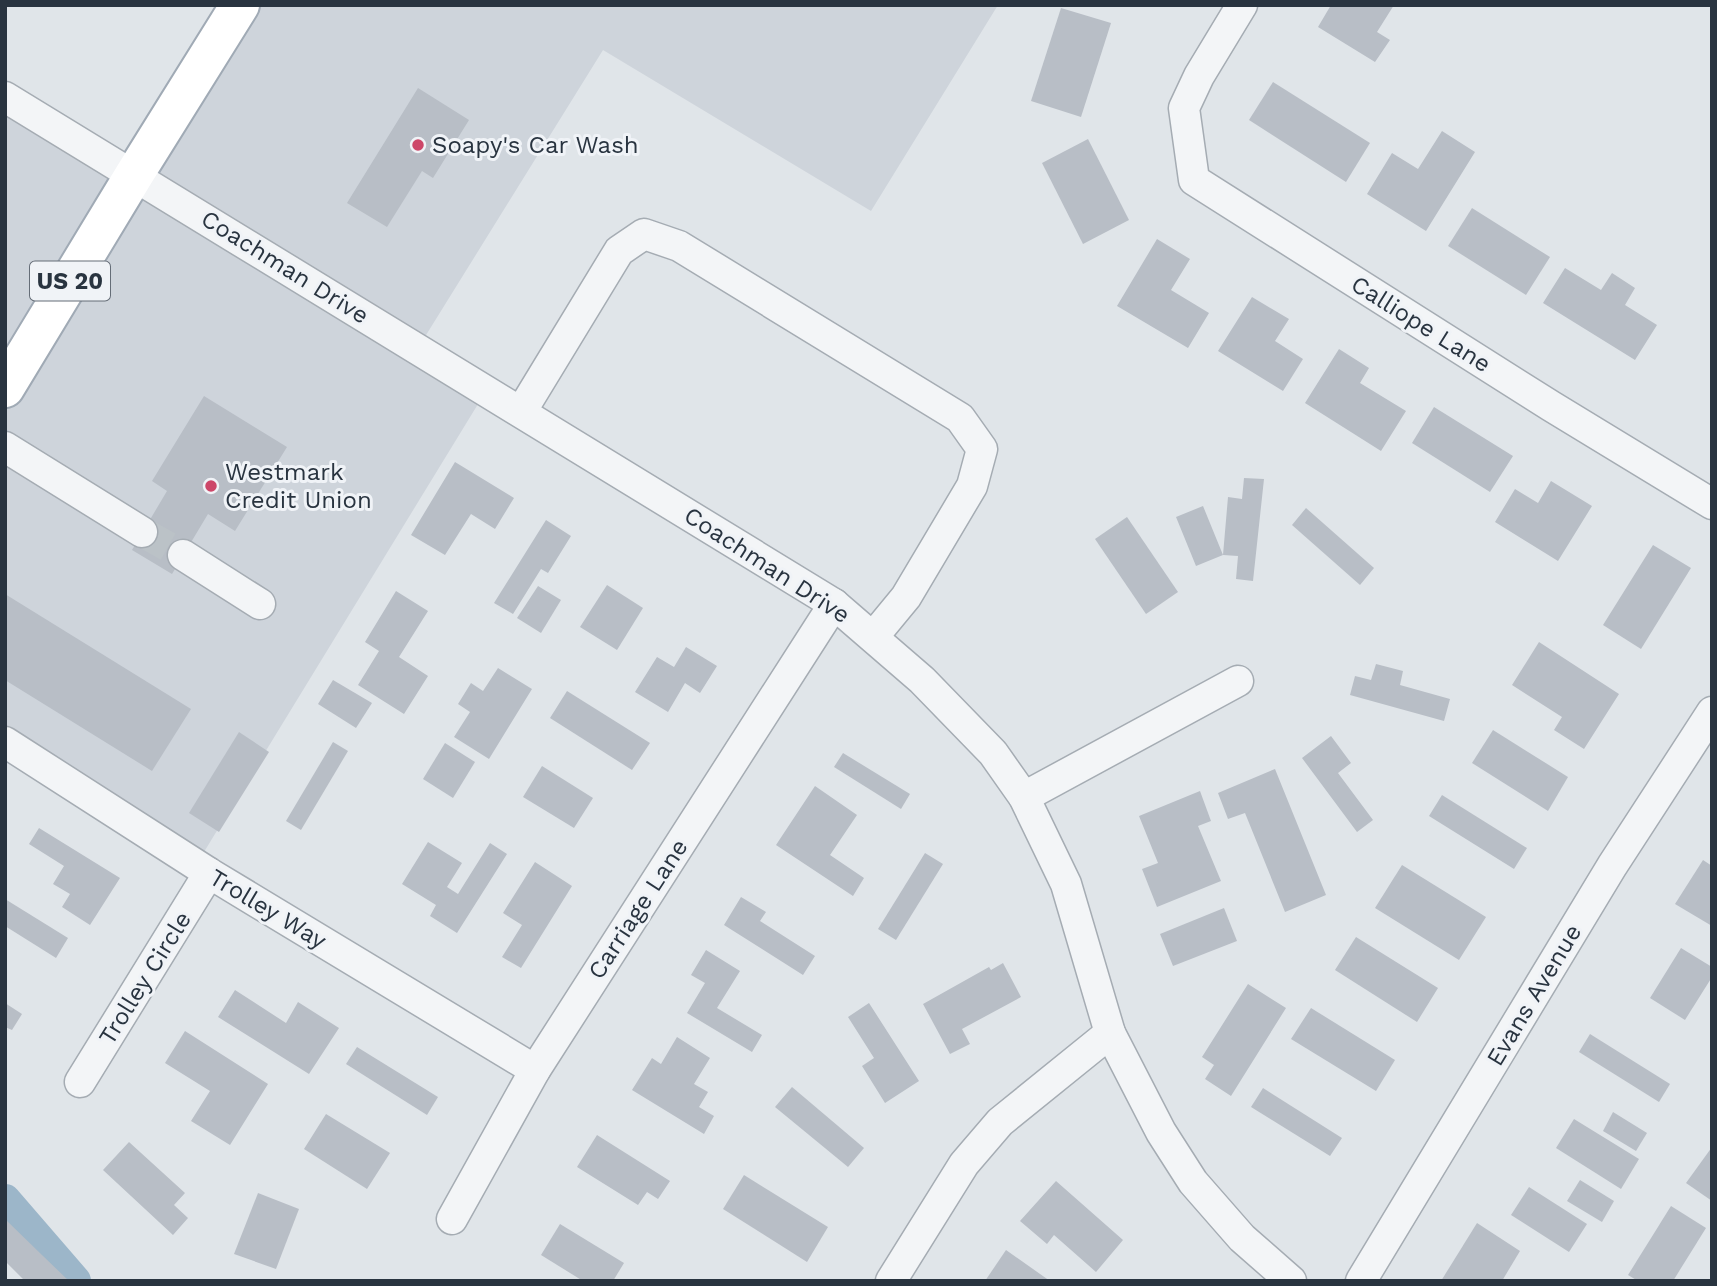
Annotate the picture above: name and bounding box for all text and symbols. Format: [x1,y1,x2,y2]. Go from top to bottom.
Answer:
place label: Soapy's Car Wash [432,131,639,159]
marker: Soapy's Car Wash [410,137,426,153]
street label: Coachman Drive [196,204,374,330]
road number: US 20 [30,262,110,300]
street label: Calliope Lane [1346,270,1496,378]
place label: Westmark Credit Union [225,458,372,514]
marker: Westmark Credit Union [203,478,219,494]
street label: Coachman Drive [679,501,855,629]
street label: Carriage Lane [582,834,694,984]
street label: Trolley Way [204,863,332,955]
street label: Trolley Circle [93,906,197,1050]
street label: Evans Avenue [1481,919,1587,1071]

